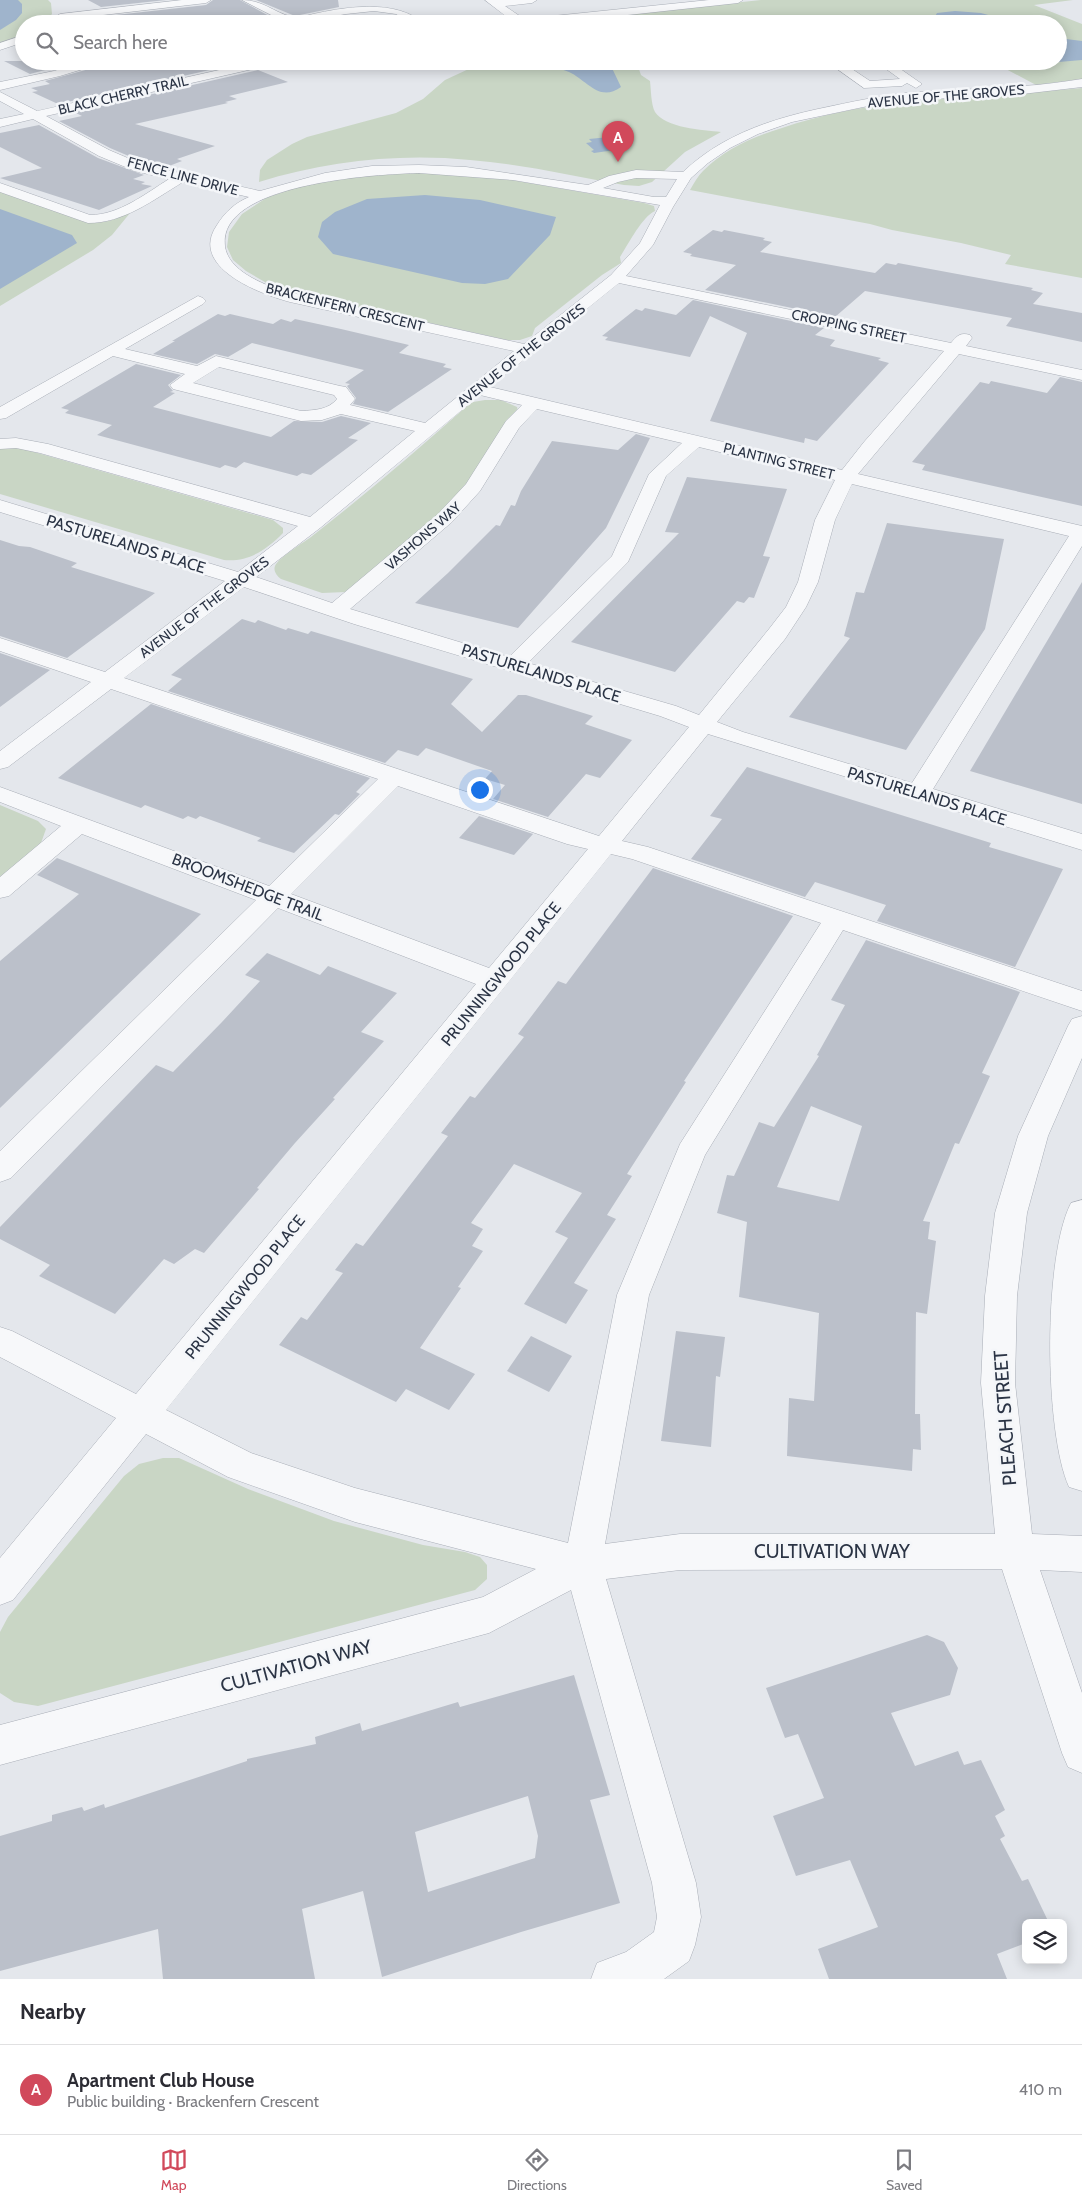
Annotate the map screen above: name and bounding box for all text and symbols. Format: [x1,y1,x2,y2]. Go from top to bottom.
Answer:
search box [15,15,1067,70]
icon: search [33,29,61,57]
text: Search here [73,31,167,54]
street label: BLACK CHERRY TRAIL [56,71,190,119]
street label: AVENUE OF THE GROVES [867,80,1025,112]
pin: A [602,121,634,162]
street label: FENCE LINE DRIVE [125,153,241,200]
street label: BRACKENFERN CRESCENT [264,279,427,336]
street label: AVENUE OF THE GROVES [453,299,589,411]
street label: CROPPING STREET [790,305,909,347]
street label: PLANTING STREET [722,438,837,484]
street label: VASHONS WAY [381,497,466,574]
street label: PASTURELANDS PLACE [44,511,208,577]
street label: AVENUE OF THE GROVES [136,552,272,662]
street label: PASTURELANDS PLACE [459,640,623,706]
street label: PASTURELANDS PLACE [845,763,1009,829]
your location [467,777,493,803]
street label: BROOMSHEDGE TRAIL [169,849,327,925]
street label: PRUNNINGWOOD PLACE [437,898,565,1050]
street label: PRUNNINGWOOD PLACE [181,1211,309,1363]
street label: PLEACH STREET [989,1350,1021,1486]
street label: CULTIVATION WAY [754,1540,910,1563]
street label: CULTIVATION WAY [218,1635,374,1697]
map controls [1022,1919,1067,1964]
button: layers [1022,1919,1067,1964]
text: Nearby [20,1999,86,2024]
text: Apartment Club House [67,2069,254,2092]
text: A [31,2080,41,2099]
text: 410 m [1019,2080,1062,2099]
text: Public building · Brackenfern Crescent [67,2092,319,2111]
tab: Map [160,2146,188,2194]
tab: Directions [507,2146,567,2194]
tab: Saved [886,2146,922,2194]

